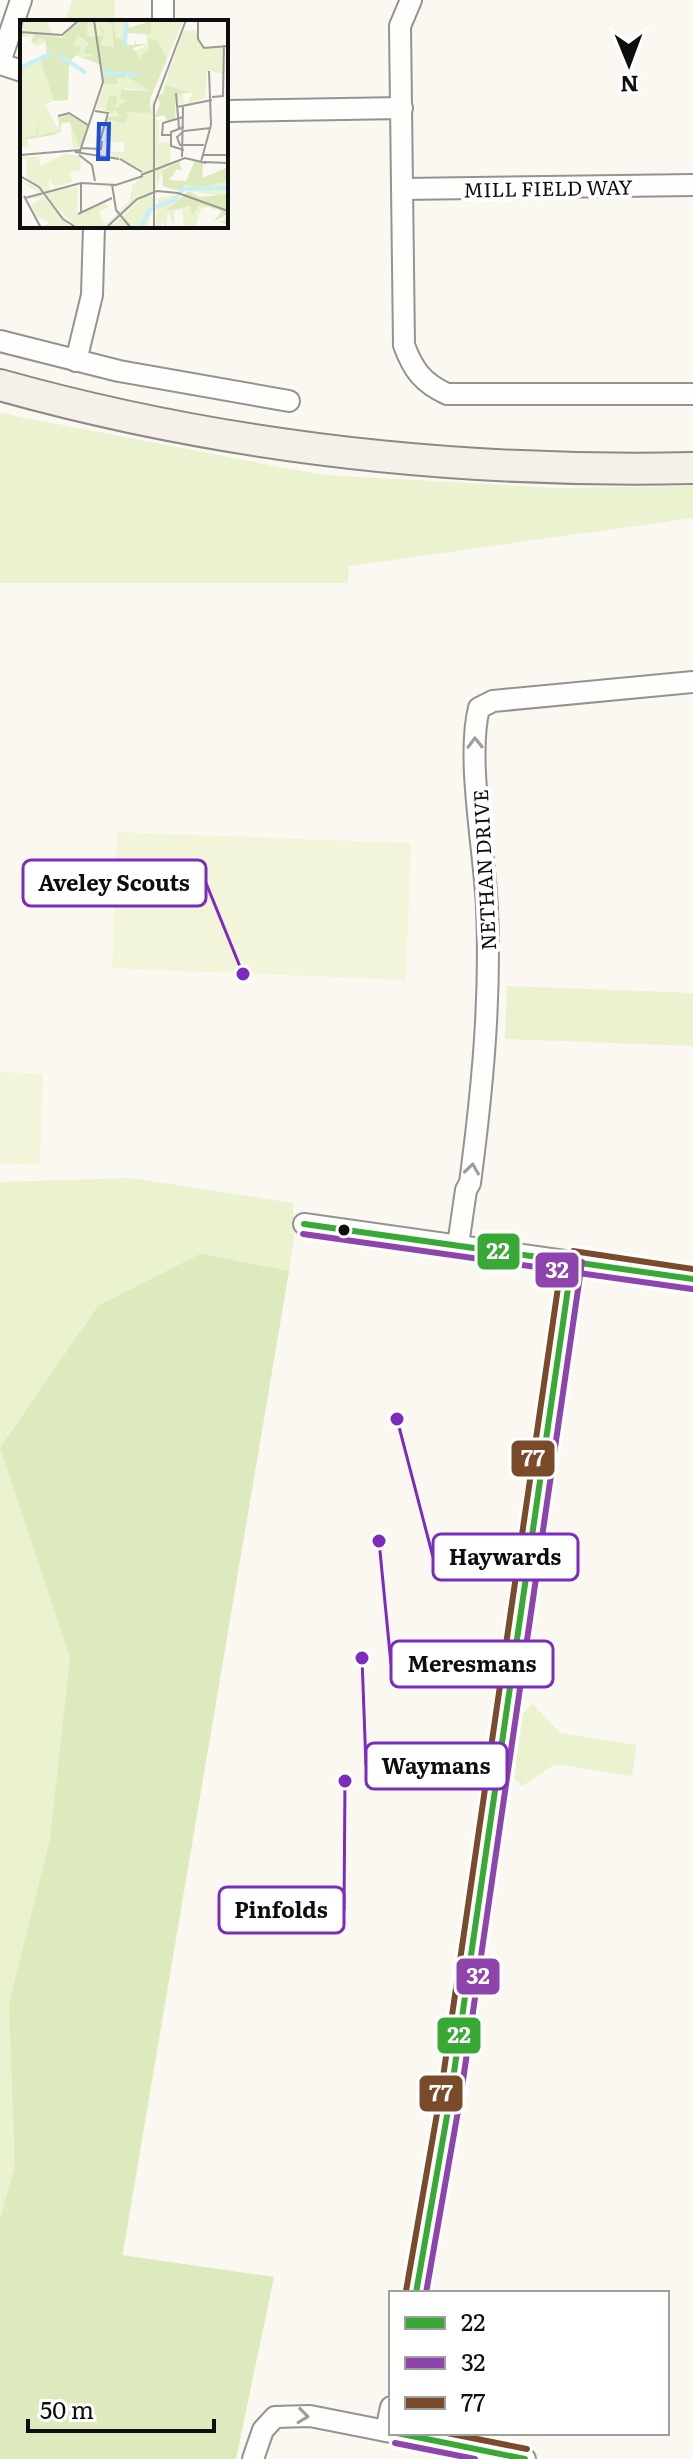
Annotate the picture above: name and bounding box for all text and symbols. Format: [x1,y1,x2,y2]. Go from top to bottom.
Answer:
inset map [20,20,228,228]
north arrow [589,24,669,104]
text: N [620,69,639,102]
street label: MILL FIELD WAY [463,171,633,203]
one-way arrow [466,736,484,749]
street label: NETHAN DRIVE [464,789,502,951]
callout: Aveley Scouts [23,860,206,906]
text: Aveley Scouts [38,865,190,898]
one-way arrow [463,1162,480,1176]
unlabelled marker [336,1222,352,1238]
line badge: 22 [476,1232,521,1271]
text: 22 [486,1233,510,1266]
line badge: 32 [534,1251,580,1289]
text: 32 [545,1252,569,1285]
line badge: 77 [510,1439,556,1478]
text: 77 [521,1440,545,1473]
callout: Haywards [433,1534,578,1580]
text: Haywards [449,1539,561,1572]
callout: Meresmans [391,1641,553,1687]
text: Meresmans [407,1646,537,1679]
callout: Waymans [366,1743,507,1789]
text: Waymans [381,1748,491,1781]
callout: Pinfolds [219,1887,344,1933]
text: Pinfolds [234,1892,328,1925]
line badge: 32 [455,1957,501,1996]
text: 32 [466,1958,490,1991]
line badge: 22 [436,2016,482,2055]
text: 22 [447,2017,471,2050]
line badge: 77 [418,2074,464,2113]
text: 77 [429,2075,453,2108]
legend [389,2291,669,2435]
text: 22 [461,2303,485,2338]
text: 32 [461,2343,485,2378]
scale bar [28,2383,214,2433]
text: 77 [461,2383,485,2418]
text: 50 m [40,2391,94,2426]
one-way arrow [297,2408,310,2425]

